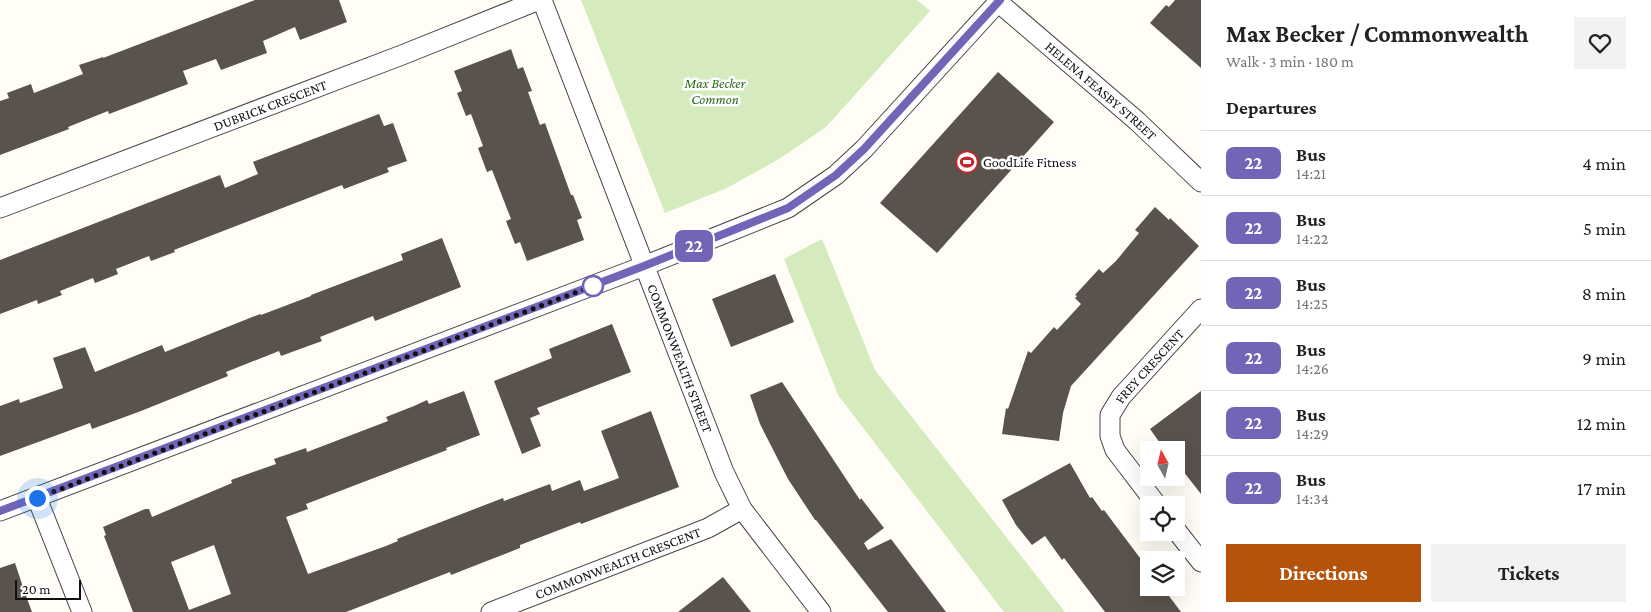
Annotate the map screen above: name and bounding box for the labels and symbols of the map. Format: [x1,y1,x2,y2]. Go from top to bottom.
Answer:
street label: HELENA FEASBY STREET [1042,38,1160,144]
park label: Max Becker Common [684,75,747,107]
street label: DUBRICK CRESCENT [211,76,329,134]
sports icon: GoodLife Fitness [955,150,979,174]
place label: GoodLife Fitness [983,154,1076,170]
line badge: 22 [672,230,716,262]
unlabelled marker [582,275,604,297]
street label: COMMONWEALTH STREET [644,282,716,435]
street label: FREY CRESCENT [1111,325,1187,406]
north arrow [1140,441,1185,486]
your location [25,486,50,511]
street label: COMMONWEALTH CRESCENT [533,523,703,602]
scale bar [15,577,81,600]

